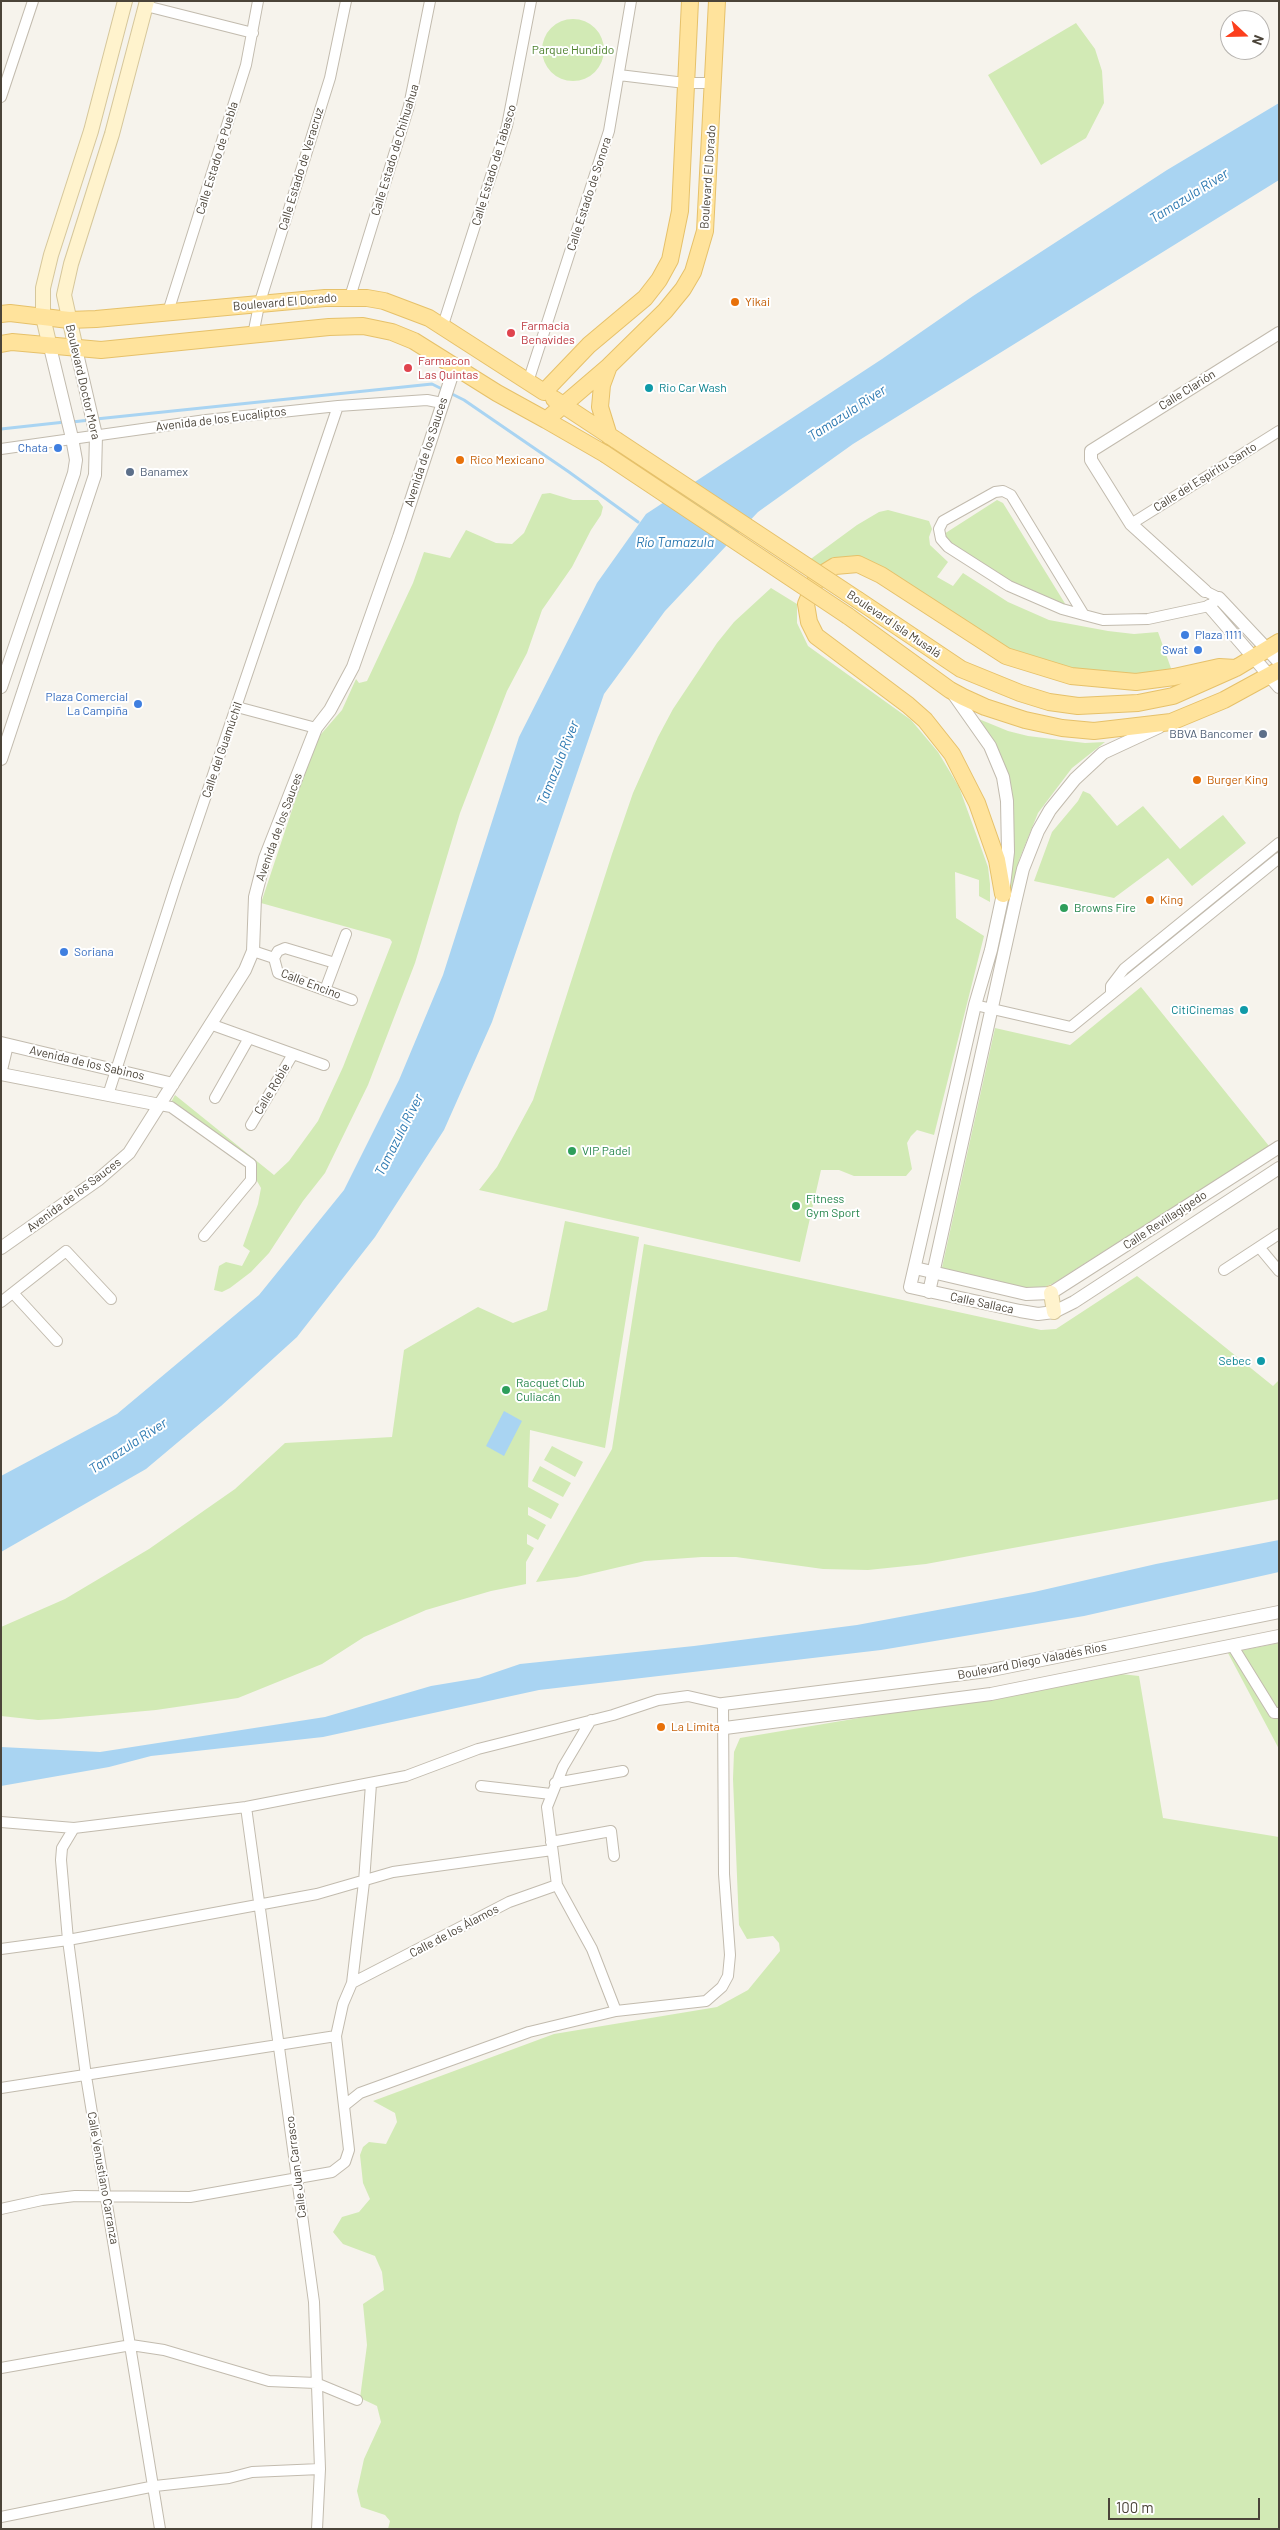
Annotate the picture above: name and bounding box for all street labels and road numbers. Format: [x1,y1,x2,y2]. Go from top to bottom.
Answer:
street label: Calle Estado de Chihuahua [368,82,422,218]
street label: Calle Estado de Puebla [193,100,241,216]
street label: Calle Estado de Tabasco [469,103,519,227]
street label: Calle Estado de Veracruz [275,106,327,232]
street label: Boulevard El Dorado [697,124,719,230]
street label: Calle Estado de Sonora [564,135,614,253]
street label: Boulevard El Dorado [232,290,338,314]
street label: Boulevard Doctor Mora [63,323,103,441]
street label: Calle Clarión [1156,367,1218,413]
street label: Avenida de los Sauces [402,396,450,508]
street label: Avenida de los Eucaliptos [155,404,287,434]
street label: Calle del Espíritu Santo [1151,439,1259,515]
street label: Boulevard Isla Musalá [844,587,944,661]
street label: Calle del Guamúchil [199,700,245,800]
street label: Avenida de los Sauces [253,771,305,883]
street label: Calle Encino [279,966,343,1002]
street label: Avenida de los Sabinos [28,1043,146,1083]
street label: Calle Roble [251,1061,293,1117]
street label: Avenida de los Sauces [24,1155,124,1235]
street label: Calle Revillagigedo [1120,1188,1210,1252]
street label: Calle Sallaca [949,1289,1015,1317]
street label: Boulevard Diego Valadés Ríos [956,1639,1108,1683]
street label: Calle de los Álamos [407,1901,501,1961]
street label: Calle Venustiano Carranza [84,2111,122,2245]
street label: Calle Juan Carrasco [283,2115,309,2219]

